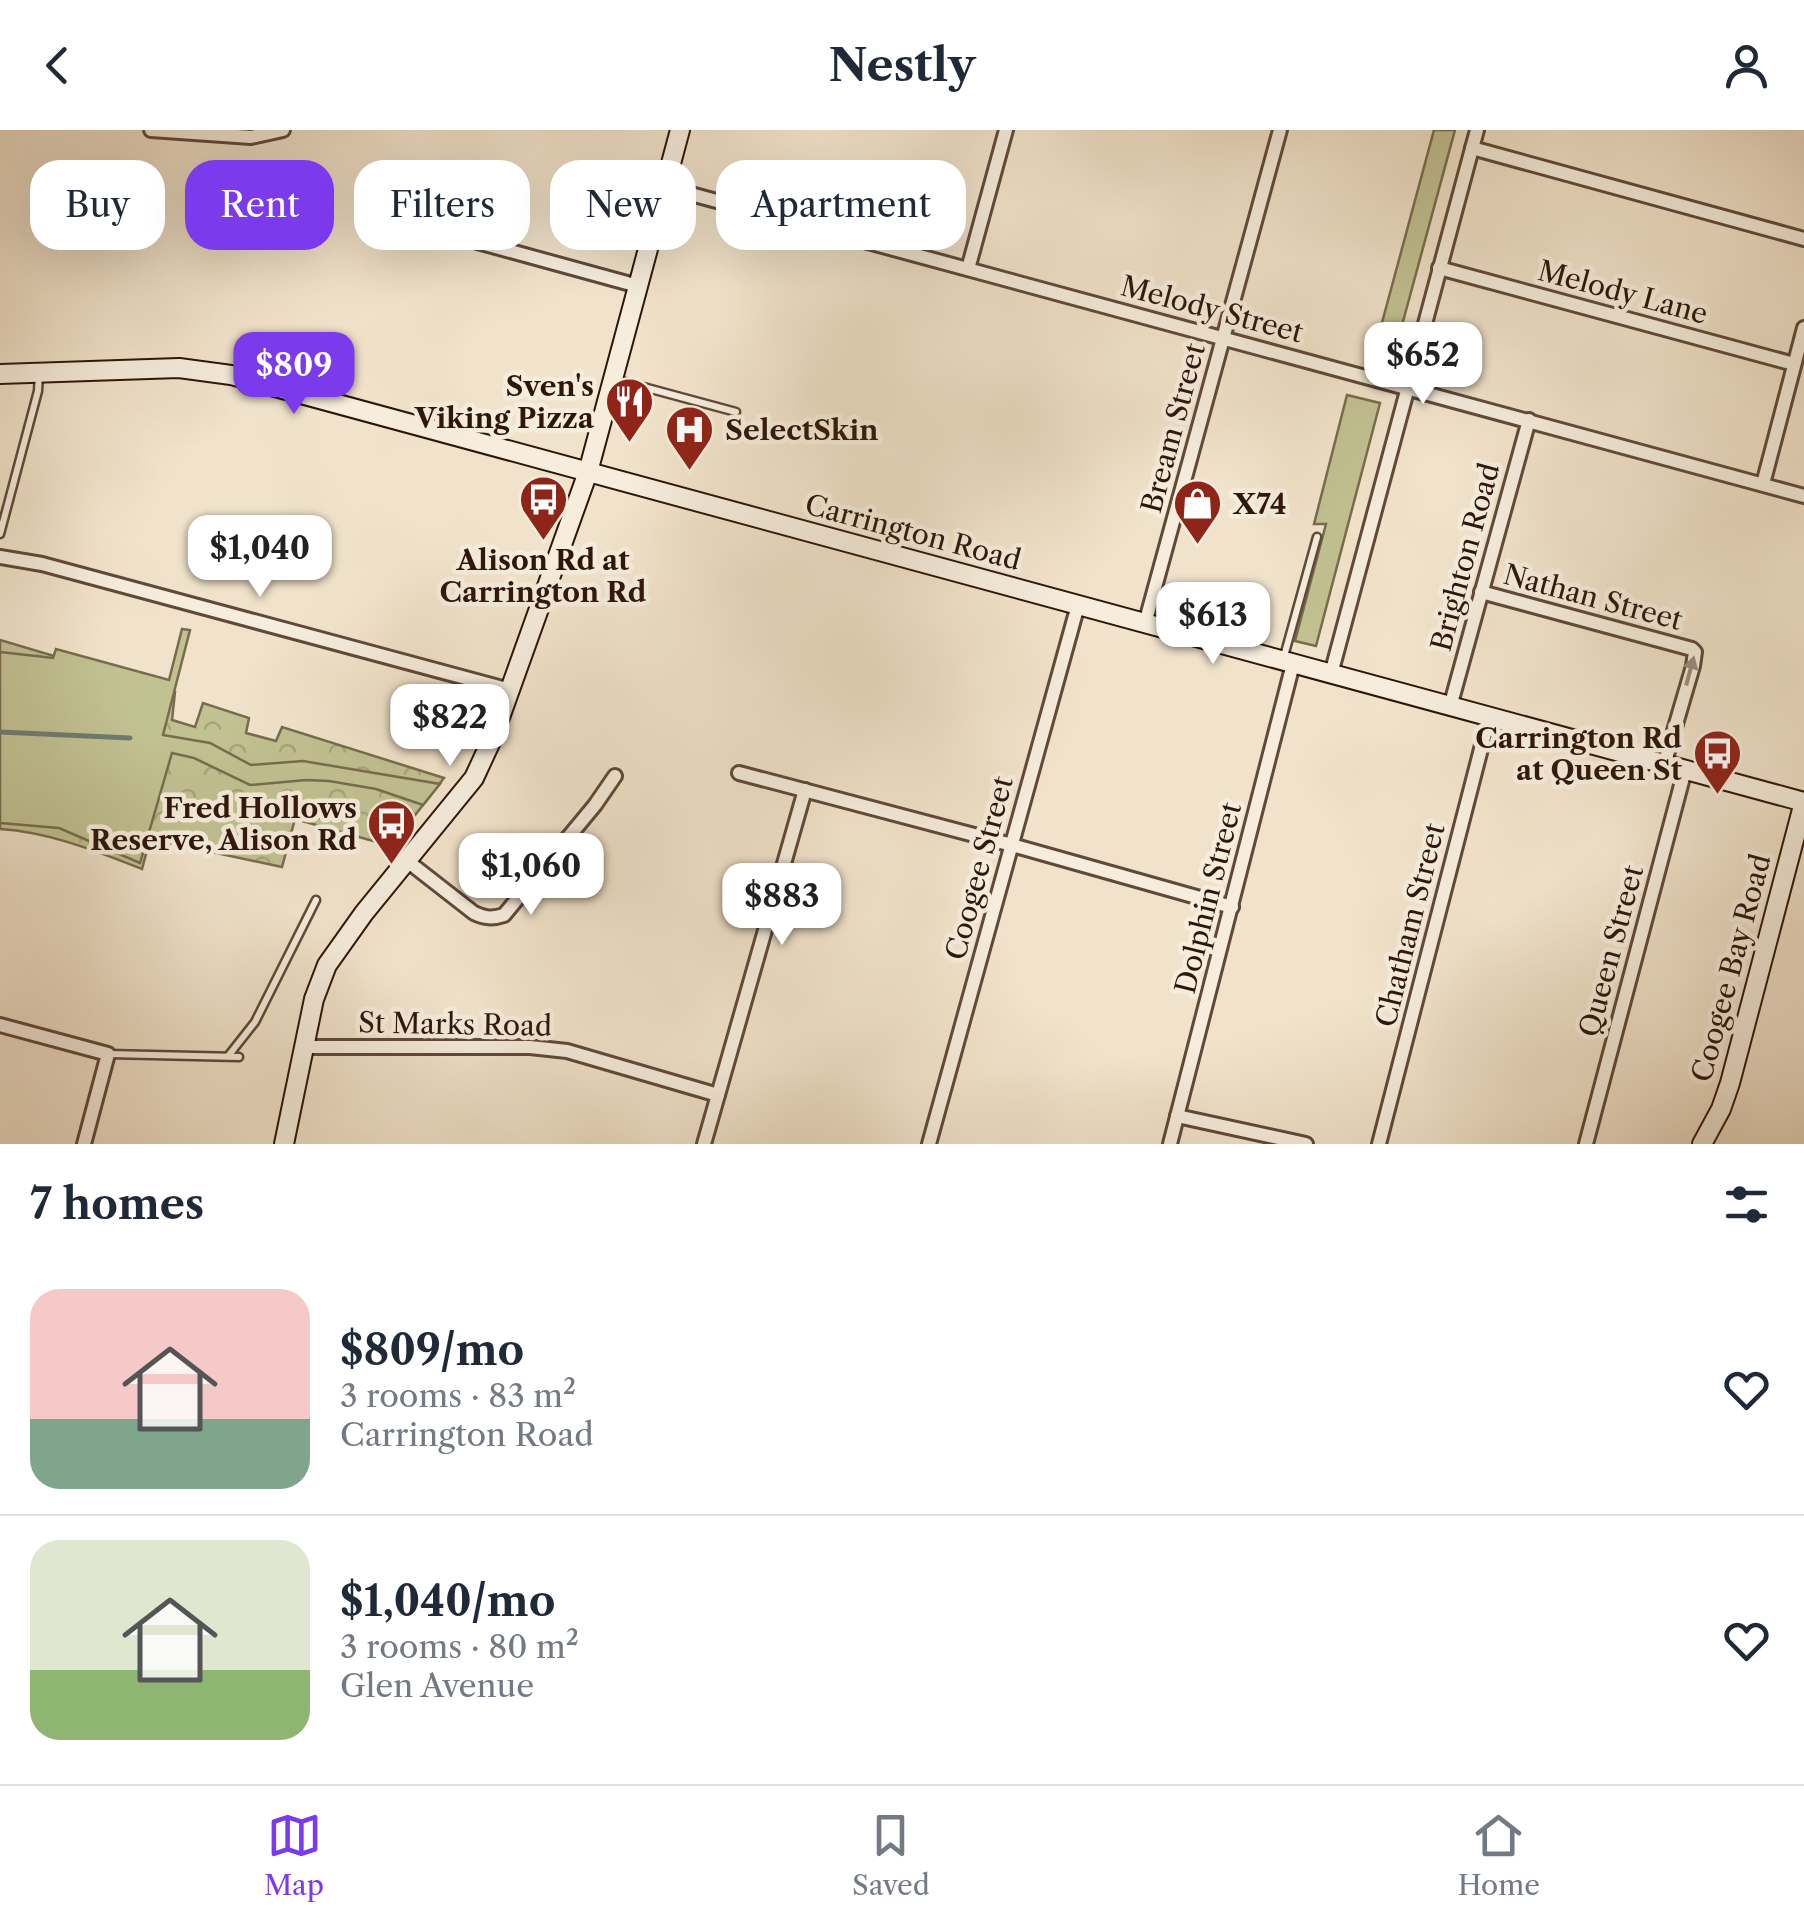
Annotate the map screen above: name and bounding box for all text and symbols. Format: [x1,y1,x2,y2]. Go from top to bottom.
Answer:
text: Nestly [829,37,975,93]
icon: back [30,38,85,93]
icon: person [1719,38,1774,93]
chip: Buy [30,160,165,250]
chip: Rent [185,160,334,250]
chip: Filters [354,160,530,250]
chip: New [550,160,696,250]
chip: Apartment [716,160,966,250]
street label: Melody Lane [1535,253,1711,331]
street label: Melody Street [1117,268,1307,350]
pin: $652 [1364,322,1482,407]
pin: $809 [235,332,353,417]
text: $652 [1386,335,1460,374]
street label: Bream Street [1134,339,1212,517]
text: $809 [255,345,333,384]
place label: Sven's Viking Pizza [414,369,595,435]
restaurant icon: Sven's Viking Pizza [603,376,655,444]
hospital icon: SelectSkin [664,404,716,472]
place label: SelectSkin [725,413,878,447]
street label: Brighton Road [1424,459,1506,655]
bus stop icon: Alison Rd at Carrington Rd [517,474,569,542]
shop icon: X74 [1172,478,1224,546]
street label: Carrington Road [801,487,1025,577]
place label: X74 [1232,487,1287,521]
pin: $1,040 [179,515,341,600]
text: $1,040 [210,528,310,567]
place label: Alison Rd at Carrington Rd [440,543,647,609]
street label: Nathan Street [1500,557,1686,637]
pin: $613 [1154,582,1272,667]
text: $613 [1178,595,1248,634]
one-way arrow [1683,655,1699,686]
pin: $822 [391,684,509,769]
text: $822 [412,697,488,736]
place label: Carrington Rd at Queen St [1475,721,1683,787]
bus stop icon: Carrington Rd at Queen St [1691,728,1743,796]
street label: Coogee Street [938,772,1020,964]
place label: Fred Hollows Reserve, Alison Rd [90,791,357,857]
bus stop icon: Fred Hollows Reserve, Alison Rd [366,798,418,866]
street label: Dolphin Street [1168,799,1248,997]
street label: Chatham Street [1368,819,1452,1030]
pin: $1,060 [450,833,612,918]
text: $1,060 [481,846,581,885]
street label: Coogee Bay Road [1684,850,1778,1086]
street label: Queen Street [1572,861,1650,1041]
pin: $883 [723,863,841,948]
text: $883 [744,876,820,915]
street label: St Marks Road [358,1005,552,1043]
icon: filters [1719,1177,1774,1232]
text: 7 homes [30,1178,204,1230]
text: $809/mo [340,1324,524,1376]
icon: home [110,1329,230,1449]
icon: heart [1719,1362,1774,1417]
text: 3 rooms · 83 m² [340,1376,576,1415]
text: Carrington Road [340,1415,594,1454]
text: $1,040/mo [340,1575,555,1627]
icon: home [110,1580,230,1700]
icon: heart [1719,1613,1774,1668]
text: 3 rooms · 80 m² [340,1627,579,1666]
text: Glen Avenue [340,1666,534,1705]
tab: Map [264,1808,324,1902]
tab: Saved [852,1808,930,1902]
tab: Home [1458,1808,1540,1902]

